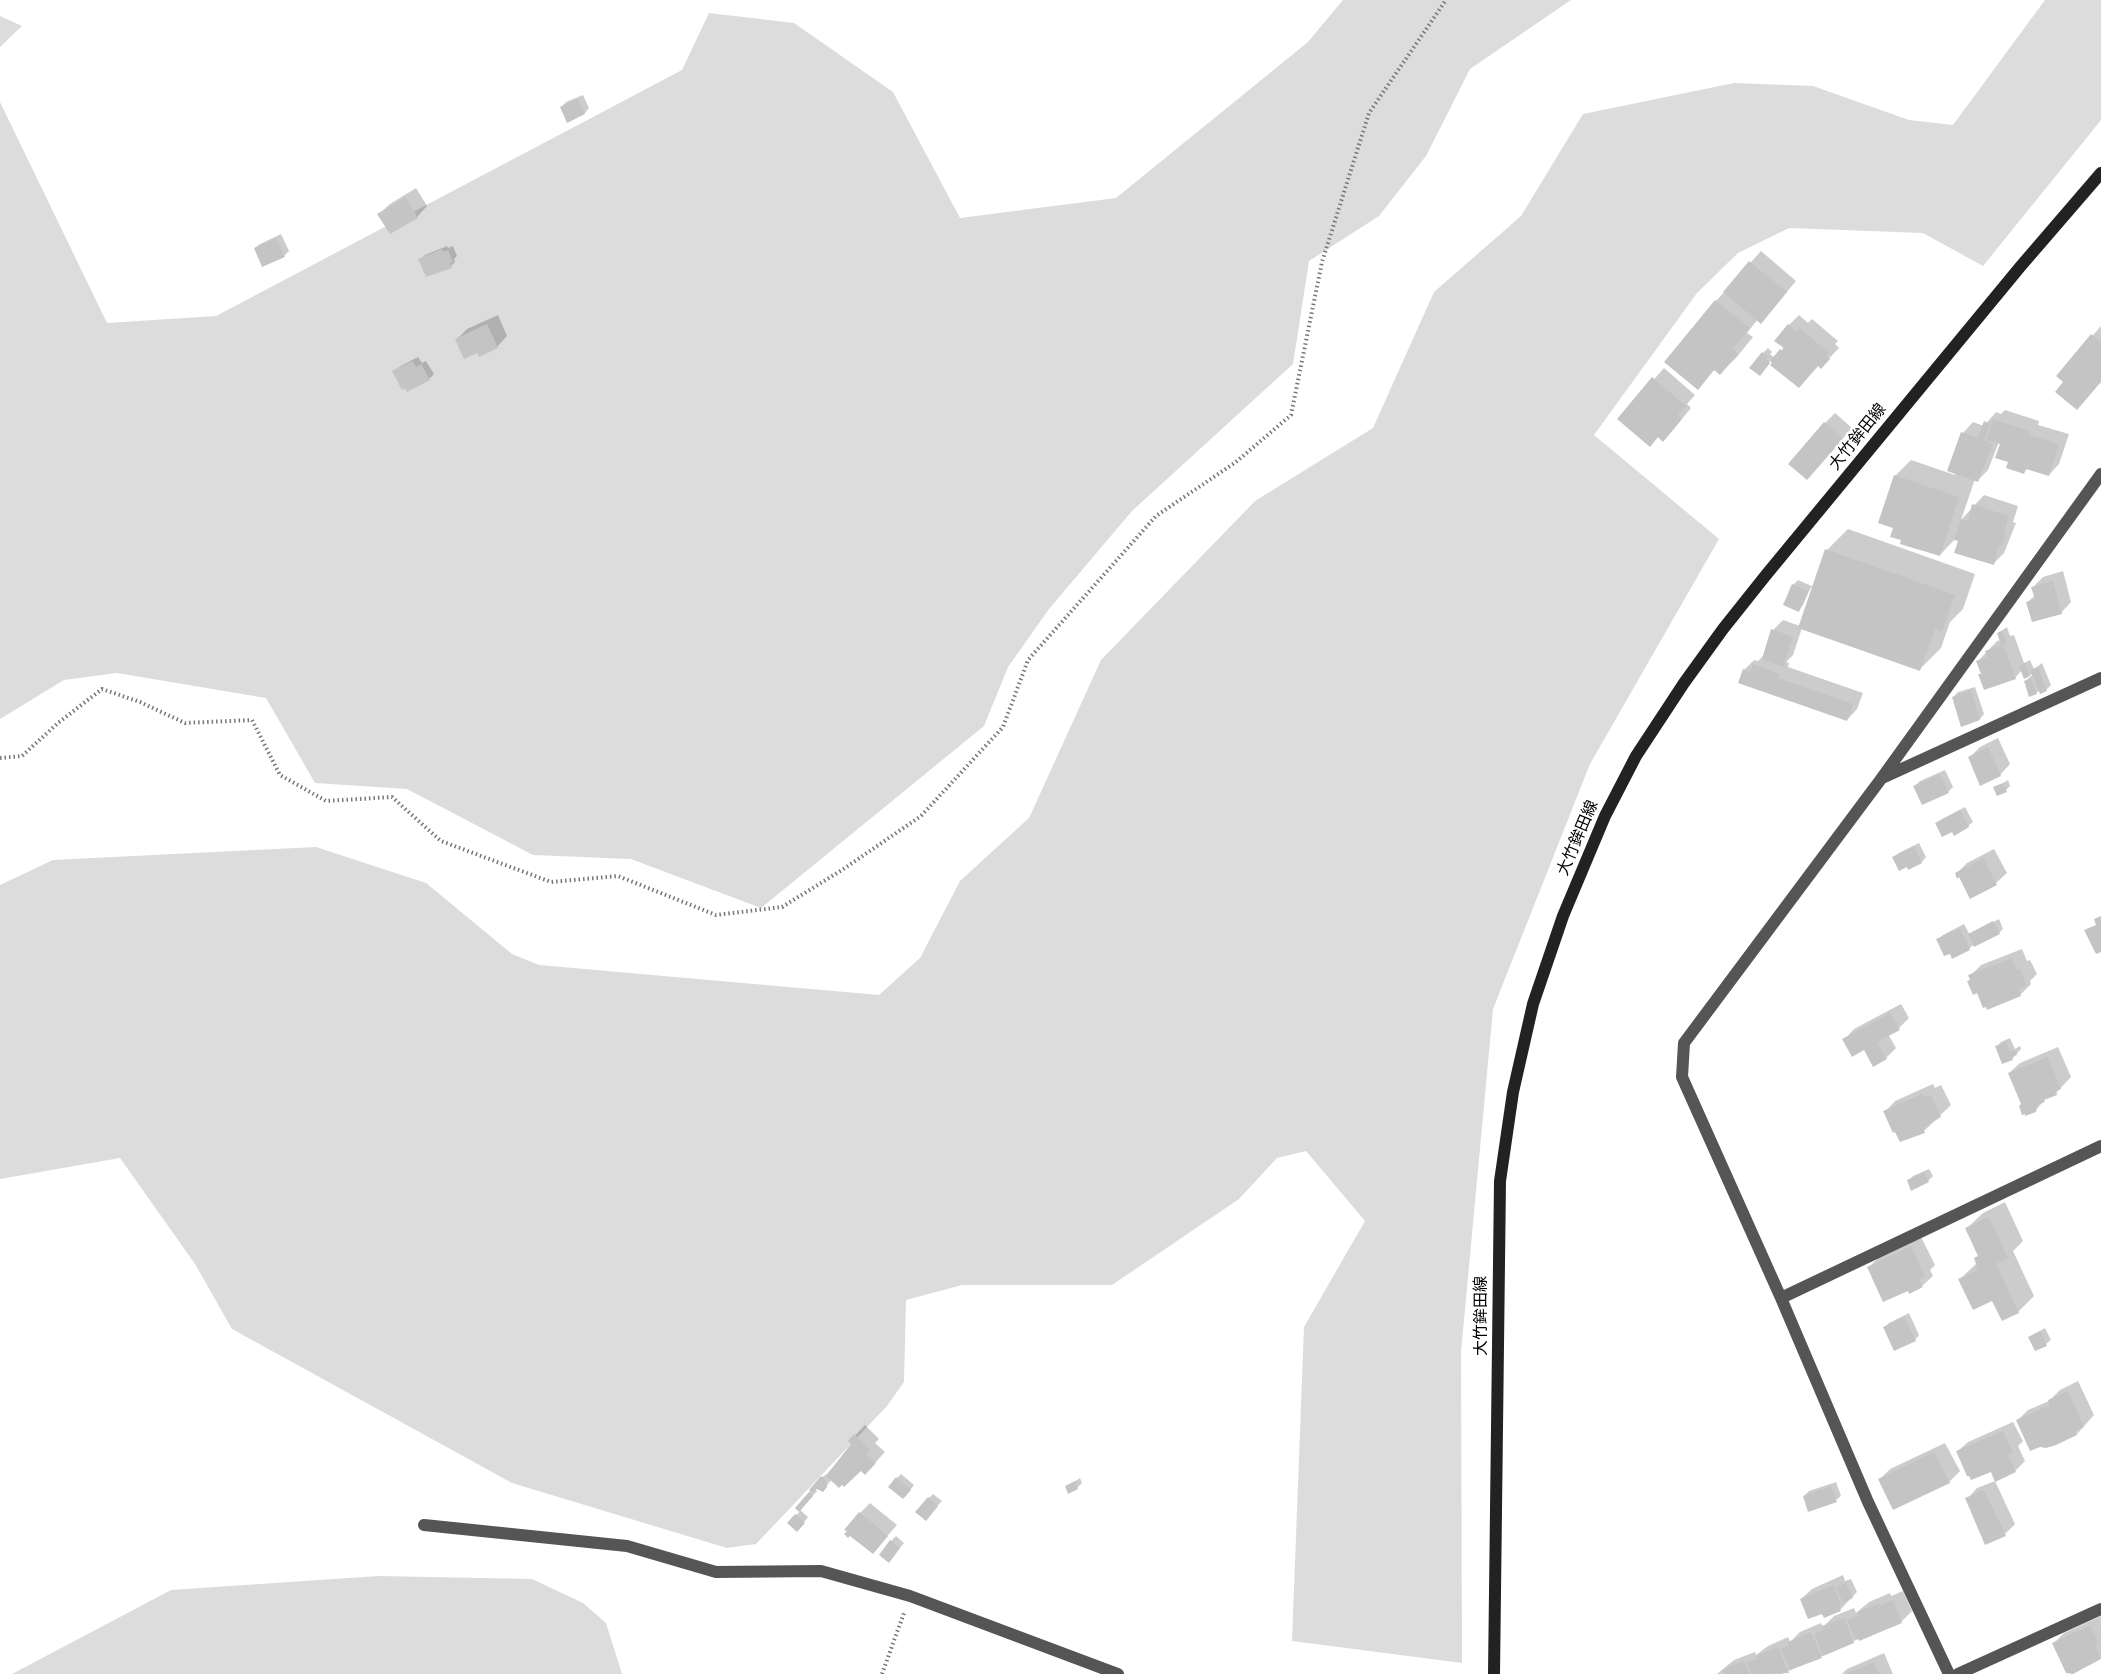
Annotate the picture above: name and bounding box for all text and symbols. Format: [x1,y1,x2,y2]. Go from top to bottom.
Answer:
street label: 大竹鉾田線 [1825,400,1891,474]
street label: 大竹鉾田線 [1554,797,1602,879]
street label: 大竹鉾田線 [1472,1276,1492,1356]

